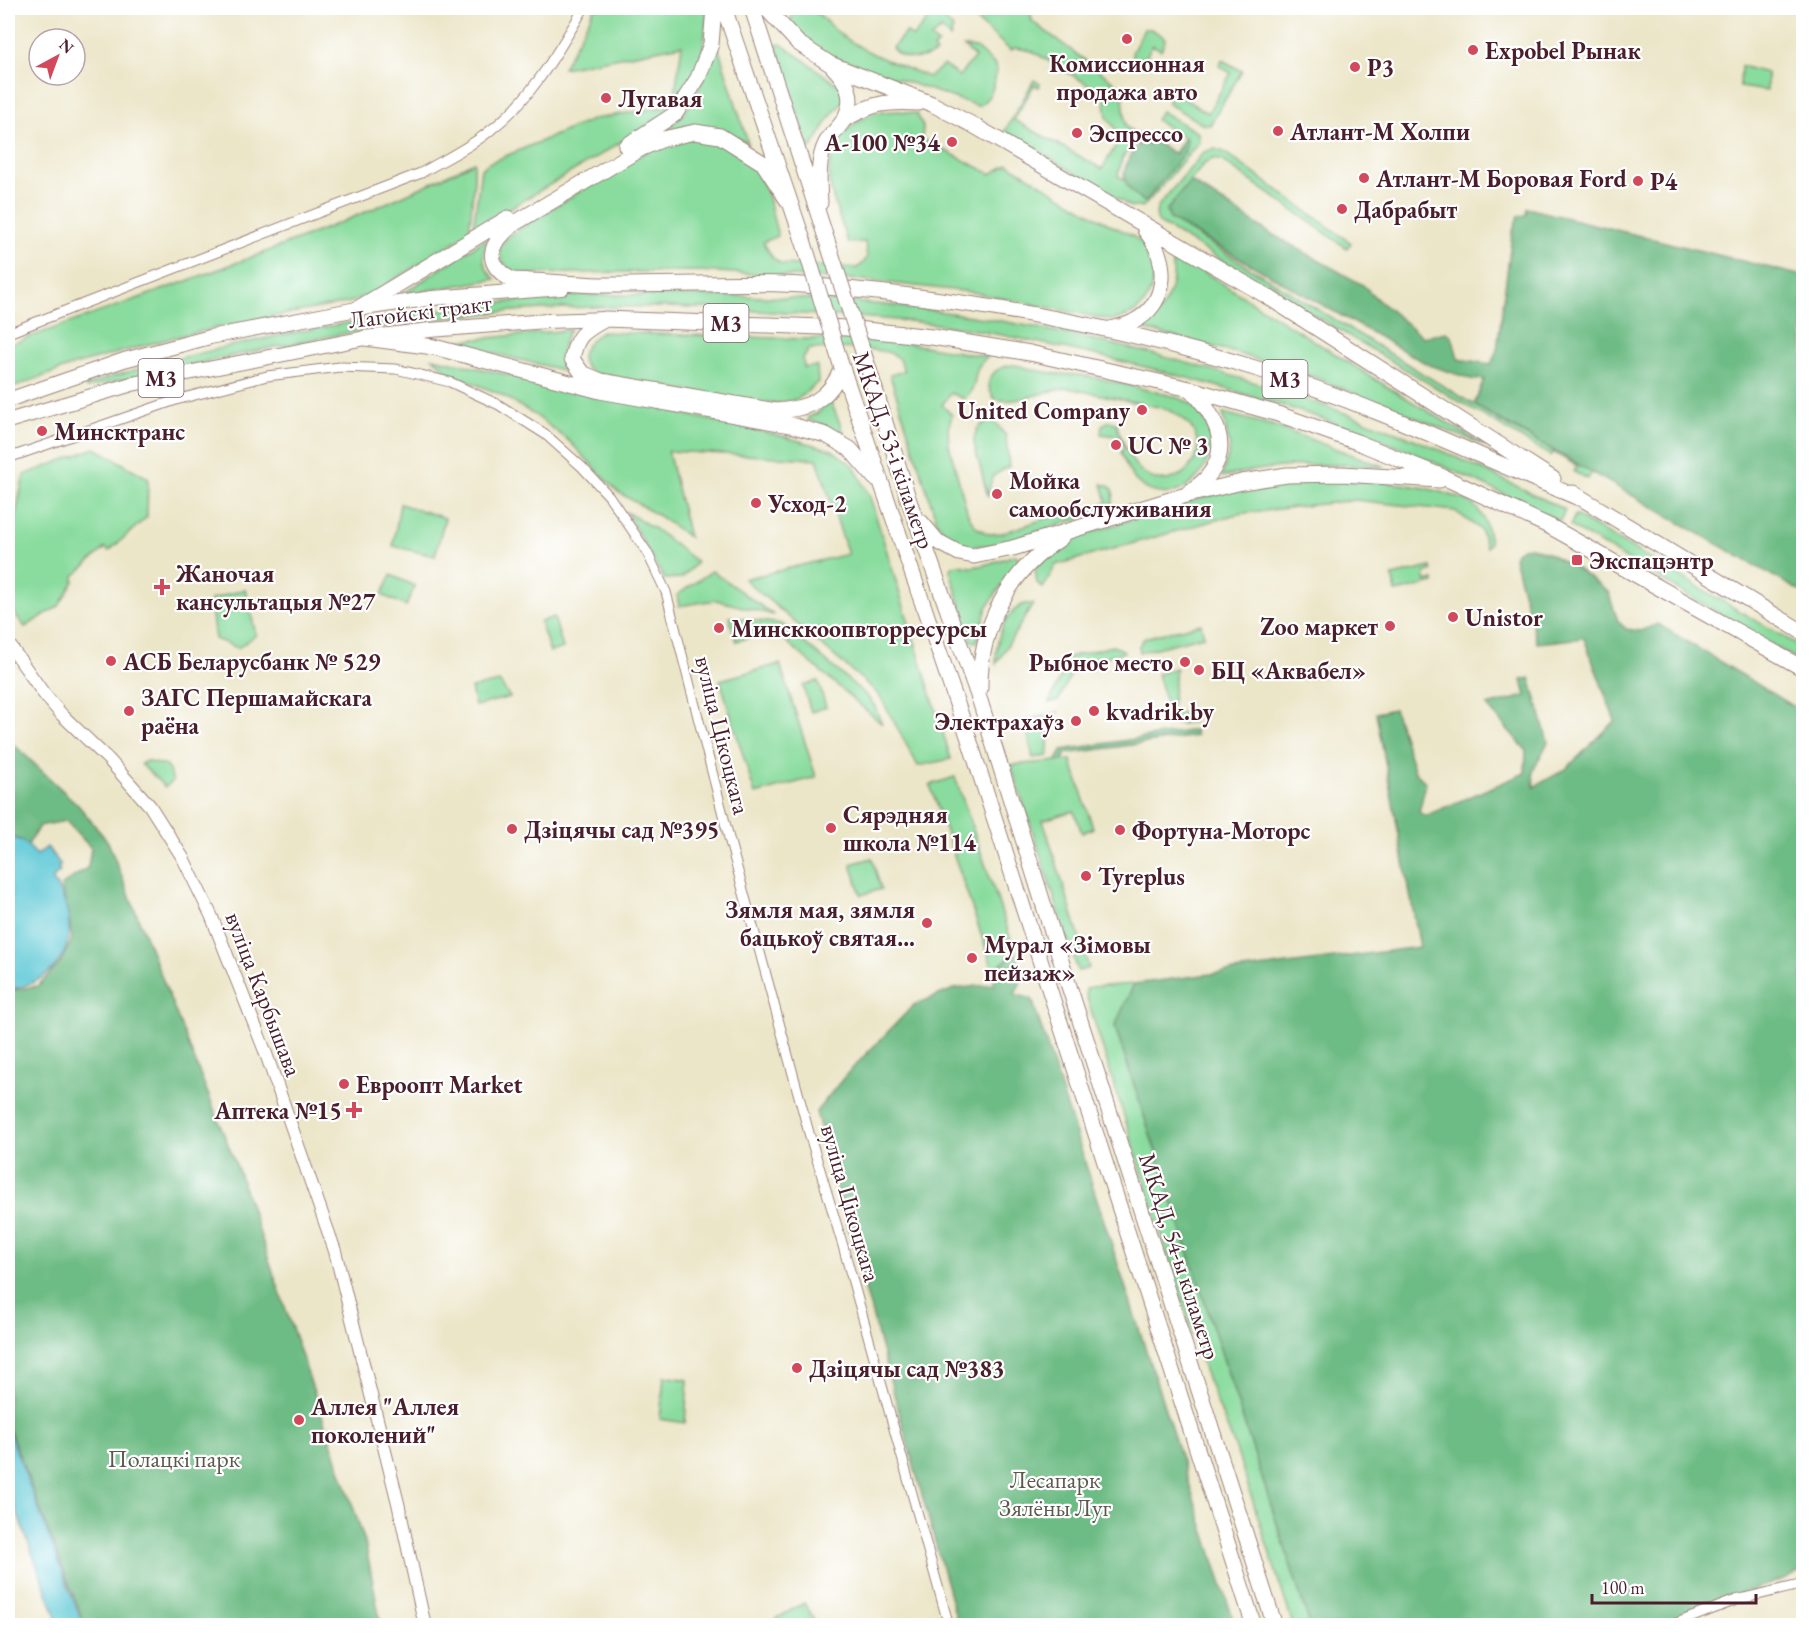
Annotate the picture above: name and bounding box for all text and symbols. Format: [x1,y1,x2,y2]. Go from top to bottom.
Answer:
north arrow [27,27,87,87]
marker: Комиссионная продажа авто [1120,32,1134,46]
text: N [55,34,78,58]
place label: Expobel Рынак [1485,35,1641,66]
marker: Expobel Рынак [1466,43,1480,57]
place label: Комиссионная продажа авто [1049,48,1205,107]
place label: P3 [1367,52,1394,83]
marker: P3 [1348,60,1362,74]
place label: Лугавая [618,83,702,115]
marker: Лугавая [599,91,613,105]
place label: Атлант-М Холпи [1289,116,1470,147]
place label: Эспрессо [1089,118,1183,149]
marker: Атлант-М Холпи [1271,124,1285,138]
marker: Эспрессо [1070,126,1084,140]
place label: А-100 №34 [823,127,940,158]
marker: А-100 №34 [945,135,959,149]
place label: Атлант-М Боровая Ford [1375,163,1627,194]
place label: P4 [1650,166,1678,197]
marker: Атлант-М Боровая Ford [1357,171,1371,185]
marker: P4 [1631,174,1645,188]
place label: Дабрабыт [1354,194,1458,225]
marker: Дабрабыт [1335,202,1349,216]
street label: Лагойскі тракт [347,287,493,335]
road number: М3 [704,304,748,342]
street label: МКАД, 53-і кіламетр [846,347,942,553]
road number: М3 [138,359,184,397]
road number: М3 [1262,360,1308,398]
place label: United Company [957,395,1130,427]
marker: United Company [1135,403,1149,417]
place label: Минсктранс [54,416,185,447]
marker: Минсктранс [35,424,49,438]
place label: UC № 3 [1128,430,1209,461]
marker: UC № 3 [1109,438,1123,452]
place label: Мойка самообслуживания [1009,465,1212,525]
marker: Мойка самообслуживания [990,487,1004,501]
place label: Усход-2 [767,488,847,519]
marker: Усход-2 [749,496,763,510]
place label: Экспацэнтр [1589,545,1714,576]
marker: Экспацэнтр [1570,553,1584,567]
place label: Жаночая кансультацыя №27 [175,558,376,618]
marker: Жаночая кансультацыя №27 [153,578,171,596]
place label: Unistor [1465,602,1543,633]
marker: Unistor [1446,610,1460,624]
place label: Zoo маркет [1260,611,1378,642]
place label: Минсккоопвторресурсы [731,613,987,645]
marker: Zoo маркет [1383,619,1397,633]
marker: Минсккоопвторресурсы [712,621,726,635]
place label: АСБ Беларусбанк № 529 [122,646,381,678]
place label: Рыбное место [1029,647,1173,678]
street label: вуліца Цікоцкага [688,652,758,818]
marker: АСБ Беларусбанк № 529 [104,654,118,668]
marker: Рыбное место [1178,655,1192,669]
place label: БЦ «Аквабел» [1211,655,1366,686]
marker: БЦ «Аквабел» [1192,663,1206,677]
place label: ЗАГС Першамайскага раёна [141,682,373,741]
place label: kvadrik.by [1106,696,1215,728]
marker: ЗАГС Першамайскага раёна [122,704,136,718]
marker: kvadrik.by [1087,704,1101,718]
place label: Электрахаўз [934,706,1064,738]
marker: Электрахаўз [1069,714,1083,728]
place label: Сярэдняя школа №114 [843,799,976,858]
place label: Дзіцячы сад №395 [524,814,720,845]
place label: Фортуна-Моторс [1132,815,1310,847]
marker: Сярэдняя школа №114 [824,821,838,835]
marker: Дзіцячы сад №395 [505,822,519,836]
marker: Фортуна-Моторс [1113,823,1127,837]
place label: Tyreplus [1098,861,1185,893]
marker: Tyreplus [1079,869,1093,883]
place label: Зямля мая, зямля бацькоў святая... [725,894,915,954]
street label: вуліца Карбышава [218,907,310,1081]
marker: Зямля мая, зямля бацькоў святая... [920,916,934,930]
place label: Мурал «Зімовы пейзаж» [984,929,1151,988]
marker: Мурал «Зімовы пейзаж» [965,951,979,965]
place label: Евроопт Market [356,1069,522,1100]
marker: Евроопт Market [337,1077,351,1091]
place label: Аптека №15 [213,1095,342,1126]
marker: Аптека №15 [347,1103,361,1117]
street label: вуліца Цікоцкага [814,1121,888,1286]
street label: МКАД, 54-ы кіламетр [1132,1149,1228,1363]
place label: Дзіцячы сад №383 [809,1353,1005,1384]
marker: Дзіцячы сад №383 [790,1361,804,1375]
place label: Аллея "Аллея поколений" [310,1391,459,1450]
marker: Аллея "Аллея поколений" [292,1413,306,1427]
park label: Полацкі парк [108,1443,241,1474]
park label: Лесапарк Зялёны Луг [999,1464,1111,1523]
scale bar [1592,1567,1756,1605]
text: 100 m [1601,1576,1645,1599]

